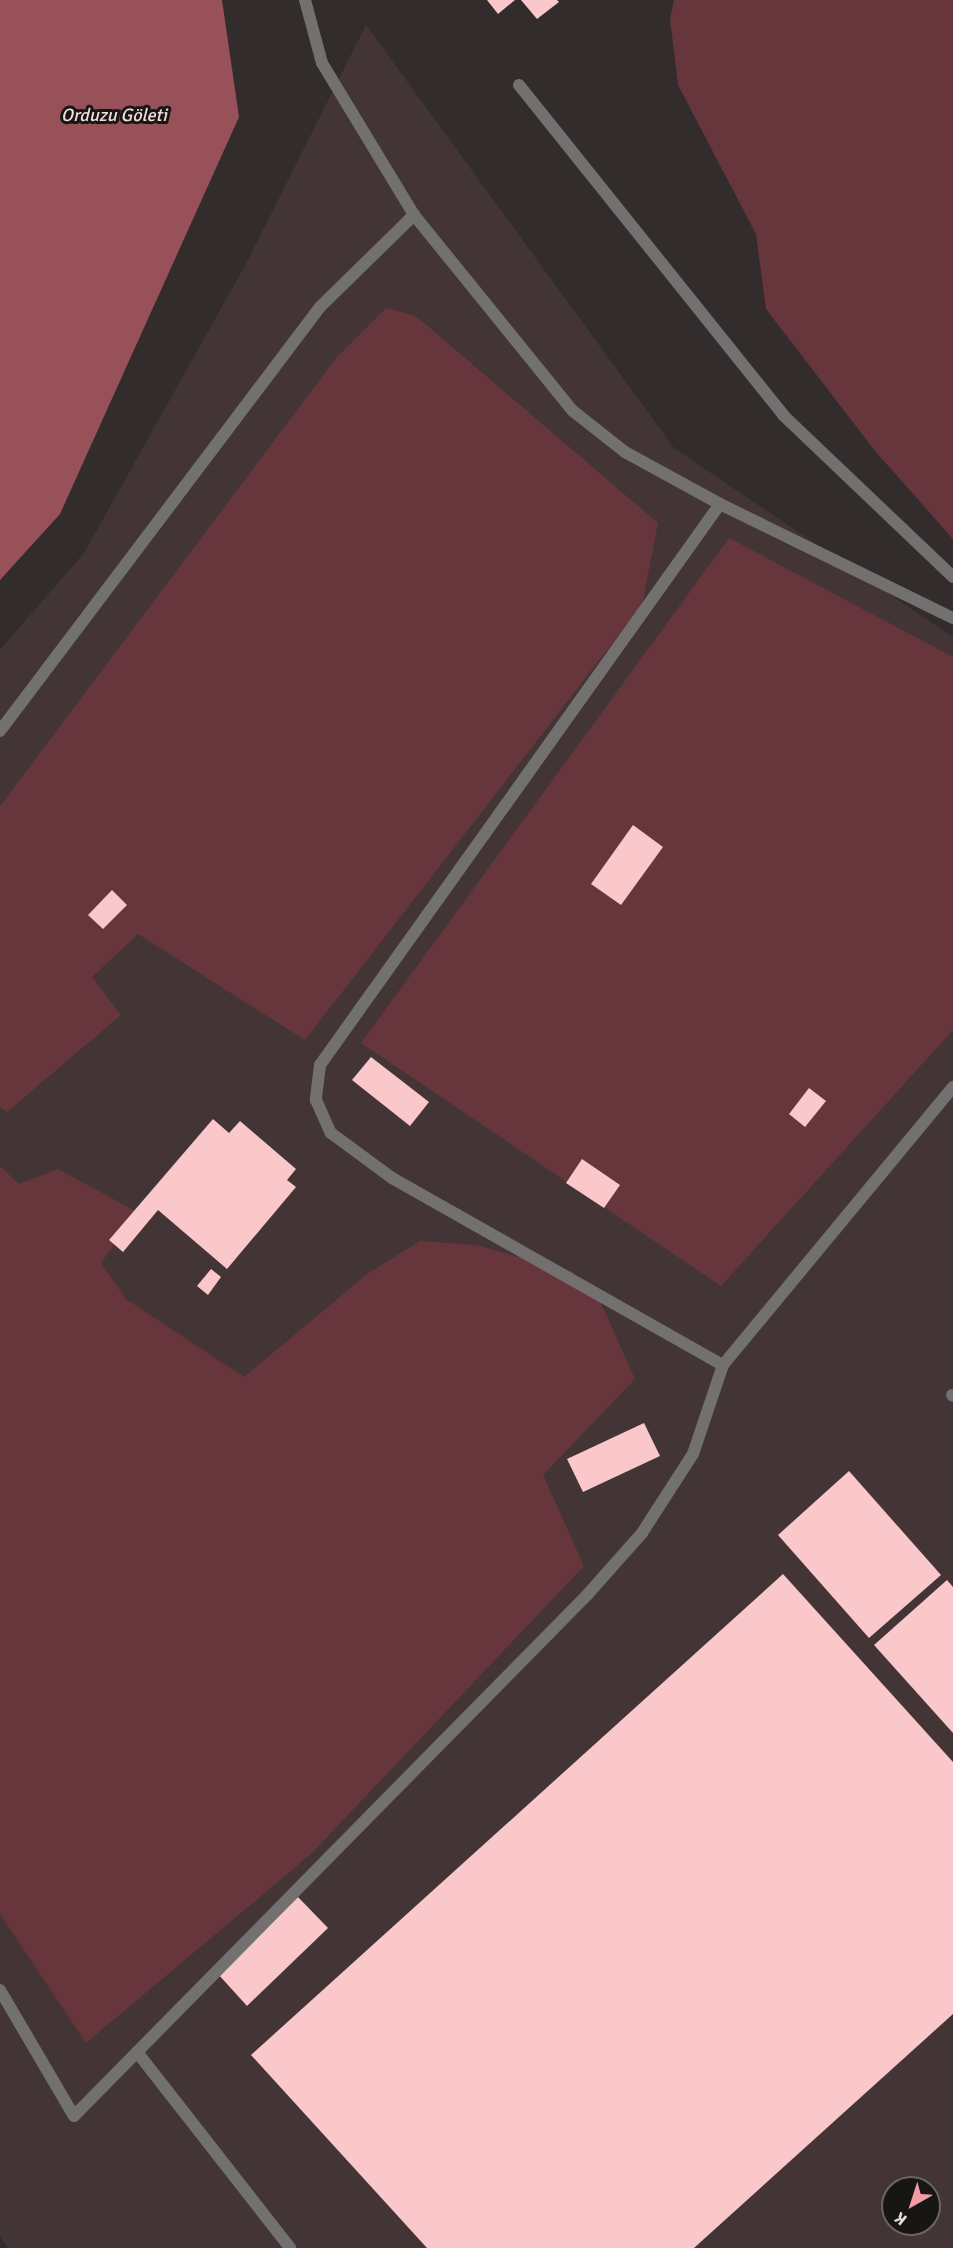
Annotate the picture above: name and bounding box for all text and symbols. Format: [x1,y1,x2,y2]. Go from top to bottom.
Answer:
water label: Orduzu Göleti [61,104,167,126]
north arrow [881,2176,941,2236]
text: K [891,2208,911,2229]

